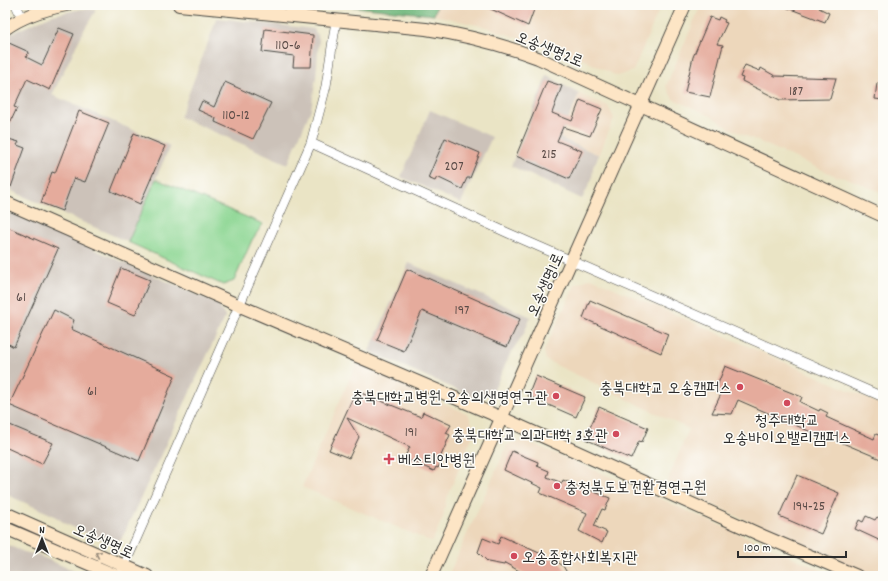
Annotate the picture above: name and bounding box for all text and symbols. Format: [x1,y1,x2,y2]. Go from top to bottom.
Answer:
street label: 오송생명2로 [512,26,586,74]
house number: 110-6 [275,36,301,56]
house number: 187 [789,82,803,102]
house number: 110-12 [222,106,250,126]
house number: 215 [541,145,557,165]
house number: 207 [444,157,464,177]
street label: 오송생명1로 [522,249,571,321]
house number: 61 [16,288,26,308]
house number: 197 [455,301,469,321]
place label: 충북대학교 오송캠퍼스 [600,378,732,401]
house number: 61 [87,382,97,402]
marker: 충북대학교 오송캠퍼스 [735,382,745,392]
place label: 충북대학교병원 오송의생명연구관 [351,387,548,410]
marker: 충북대학교병원 오송의생명연구관 [551,391,561,401]
marker: 청주대학교 오송바이오밸리캠퍼스 [782,398,792,408]
place label: 청주대학교 오송바이오밸리캠퍼스 [723,410,851,451]
house number: 191 [405,423,417,443]
place label: 충북대학교 의과대학 3호관 [452,425,608,448]
marker: 충북대학교 의과대학 3호관 [611,429,621,439]
place label: 베스티안병원 [398,450,475,473]
marker: 베스티안병원 [383,453,395,465]
place label: 충청북도보건환경연구원 [565,477,707,500]
marker: 충청북도보건환경연구원 [552,481,562,491]
house number: 194-25 [793,497,825,517]
north arrow [22,519,62,559]
street label: 오송생명로 [69,519,137,566]
text: N [39,523,45,539]
scale bar [738,533,846,559]
text: 100 m [744,540,771,557]
place label: 오송종합사회복지관 [522,547,638,570]
one-way arrow [95,551,102,559]
marker: 오송종합사회복지관 [509,551,519,561]

